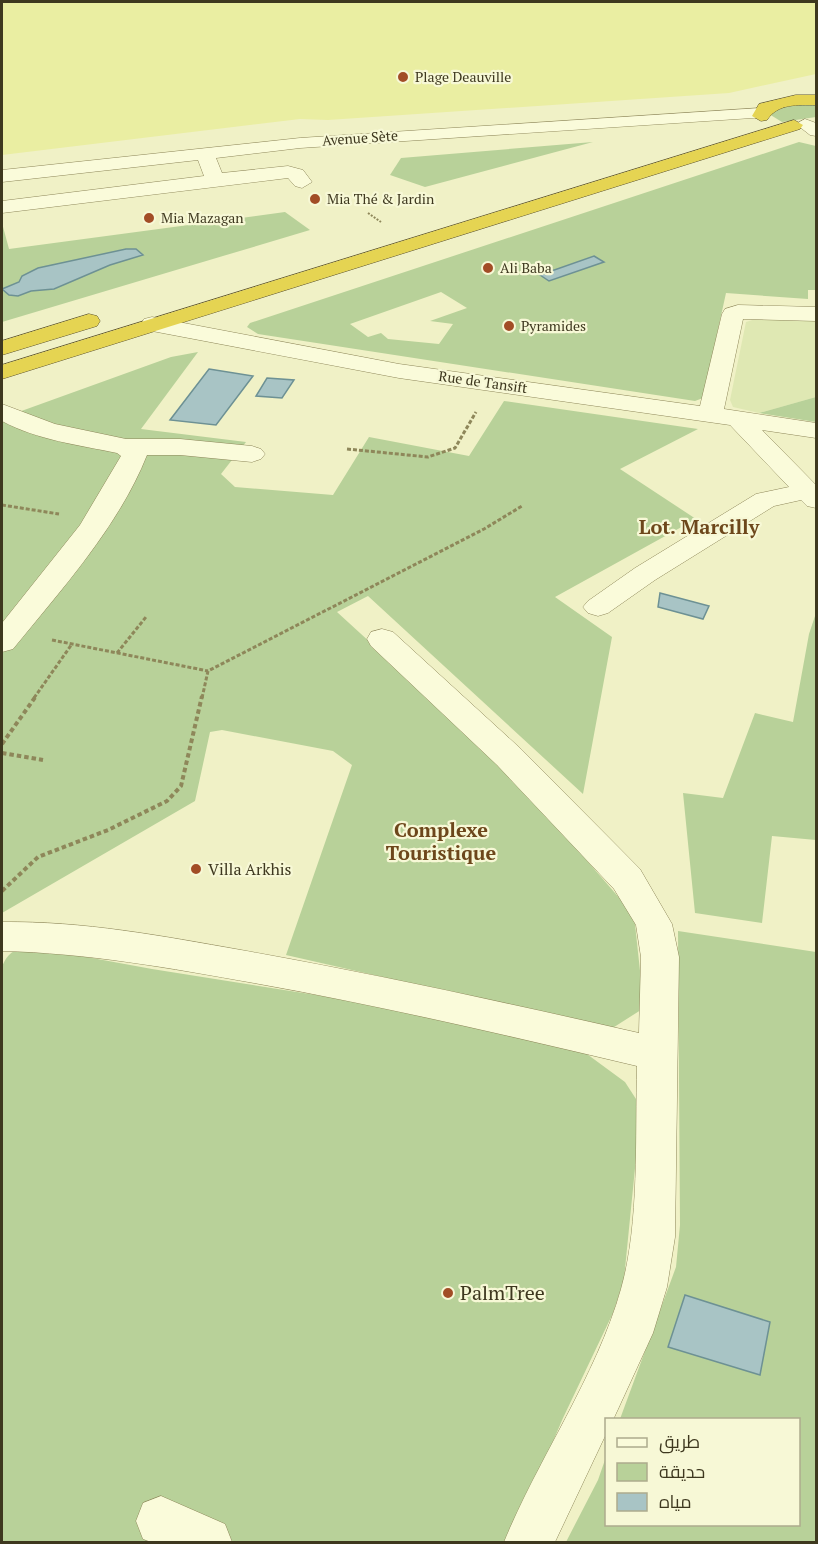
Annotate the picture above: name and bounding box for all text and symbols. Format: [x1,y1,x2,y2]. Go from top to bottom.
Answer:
place label: Plage Deauville [415,67,511,86]
marker: Plage Deauville [396,70,410,84]
street label: Avenue Sète [321,125,399,150]
place label: Mia Thé & Jardin [327,189,435,208]
marker: Mia Thé & Jardin [308,192,322,206]
place label: Mia Mazagan [161,208,244,227]
marker: Mia Mazagan [142,211,156,225]
place label: Ali Baba [500,258,552,277]
marker: Ali Baba [481,261,495,275]
place label: Pyramides [521,316,586,335]
marker: Pyramides [502,319,516,333]
street label: Rue de Tansift [438,366,529,397]
district label: Lot. Marcilly [639,513,760,540]
district label: Complexe Touristique [386,816,496,866]
place label: Villa Arkhis [208,858,292,880]
marker: Villa Arkhis [189,862,203,876]
place label: PalmTree [460,1279,545,1306]
marker: PalmTree [441,1286,455,1300]
legend [605,1418,800,1526]
text: طريق [659,1429,700,1454]
text: حديقة [659,1459,705,1483]
text: مياه [659,1489,692,1513]

